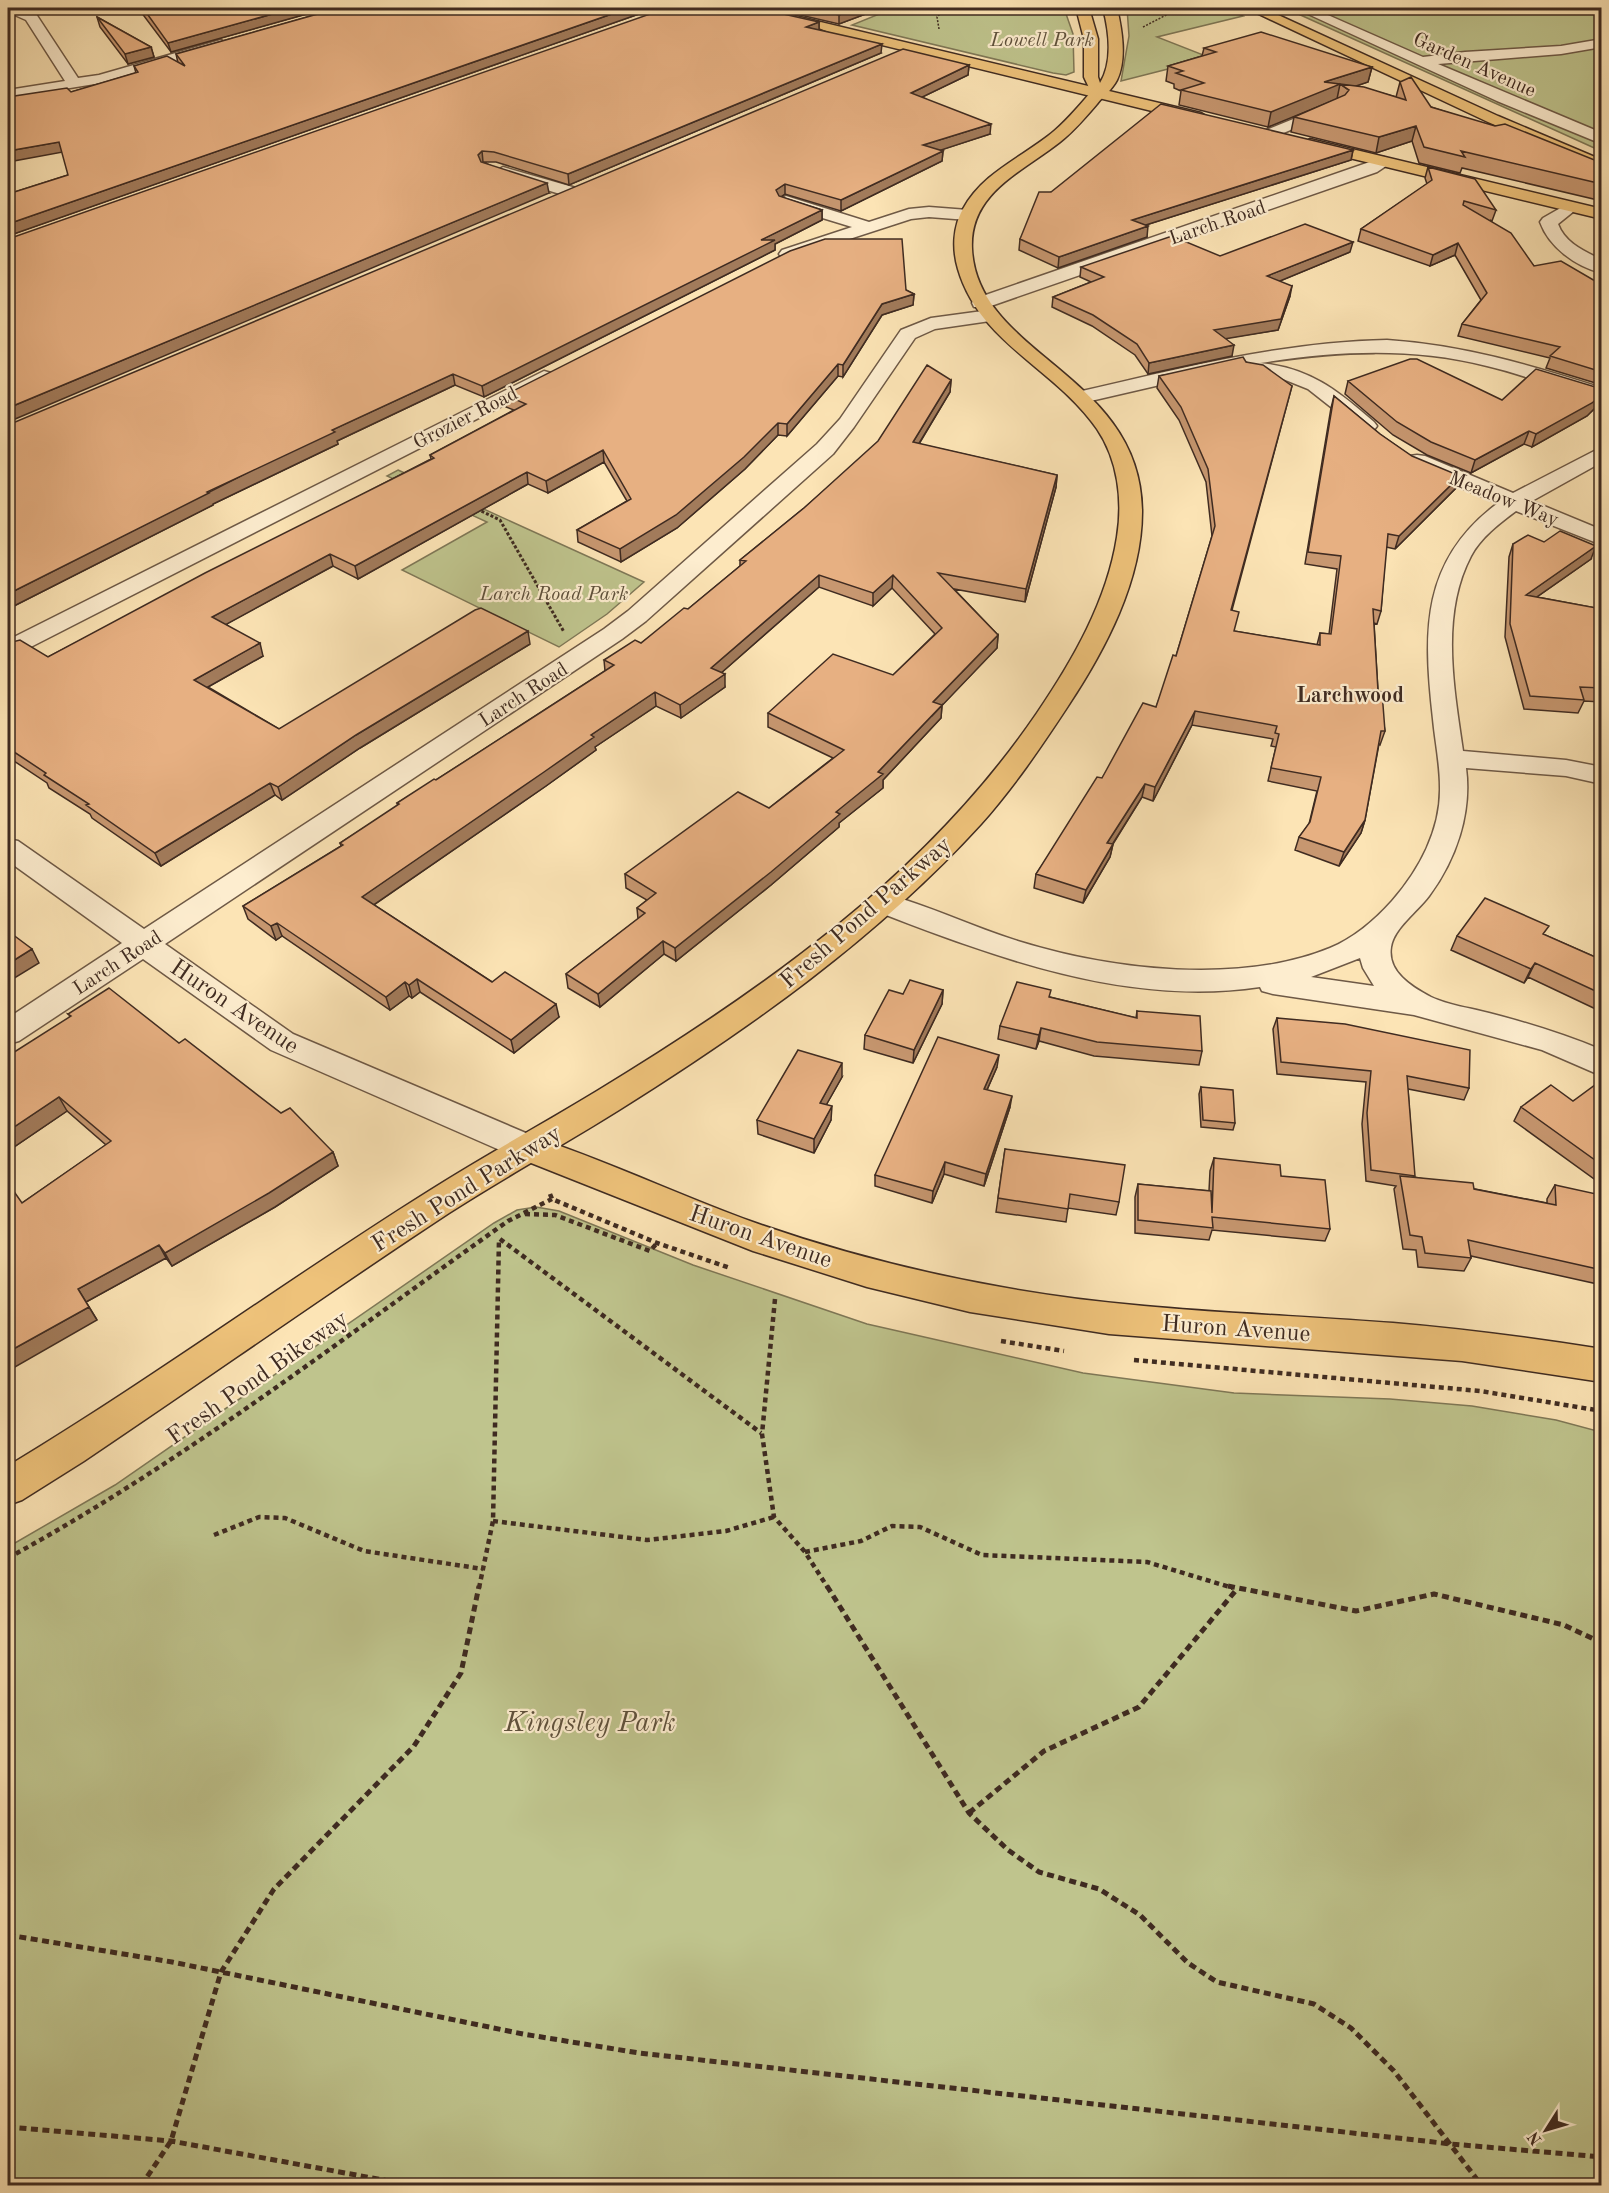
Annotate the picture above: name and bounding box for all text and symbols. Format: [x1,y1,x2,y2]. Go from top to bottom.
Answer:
street label: Garden Avenue [1410,30,1539,102]
park label: Lowell Park [989,31,1094,51]
street label: Larch Road [1167,198,1269,250]
street label: Grozier Road [410,384,521,454]
street label: Meadow Way [1445,469,1562,531]
park label: Larch Road Park [478,585,629,605]
street label: Larch Road [476,660,572,732]
district label: Larchwood [1296,685,1404,707]
street label: Fresh Pond Parkway [776,833,957,994]
street label: Larch Road [70,928,166,1000]
street label: Huron Avenue [165,956,303,1059]
street label: Fresh Pond Parkway [368,1122,566,1258]
street label: Huron Avenue [686,1202,835,1274]
street label: Fresh Pond Bikeway [163,1307,353,1450]
street label: Huron Avenue [1161,1313,1311,1347]
park label: Kingsley Park [503,1710,676,1738]
north arrow [1516,2100,1576,2160]
text: N [1525,2128,1546,2148]

